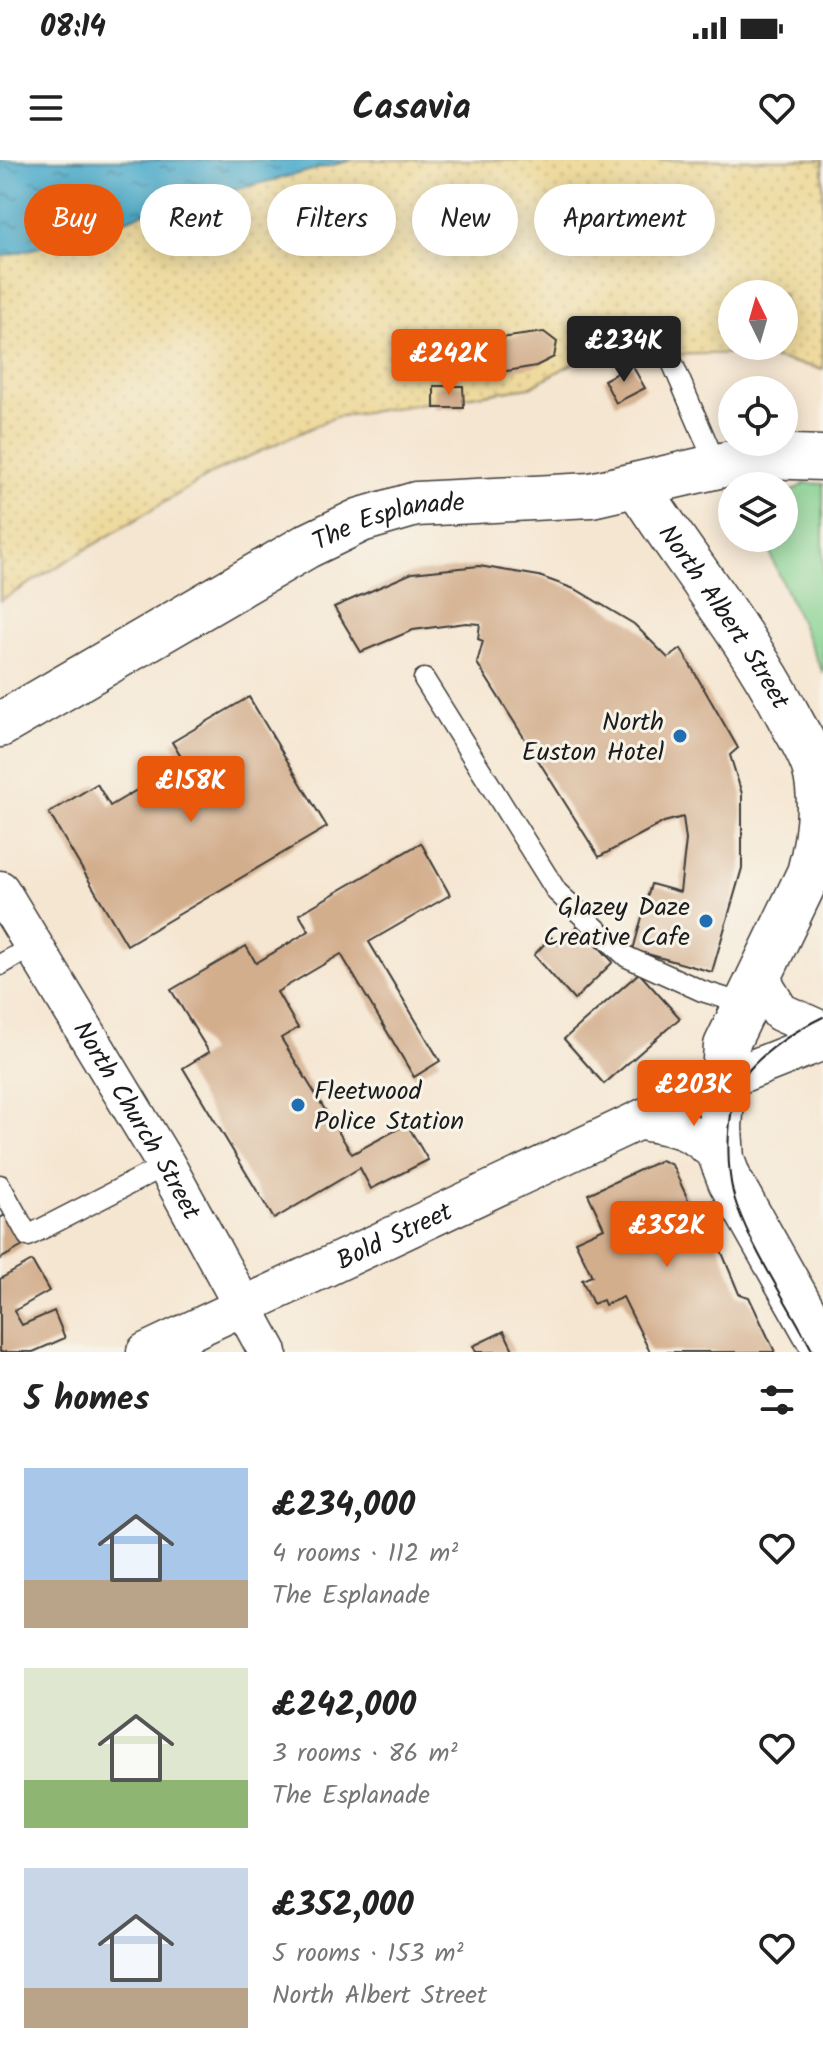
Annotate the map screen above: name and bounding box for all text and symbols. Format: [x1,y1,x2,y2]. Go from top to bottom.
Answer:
text: 08:14 [40,4,106,52]
text: Casavia [352,80,471,137]
icon: menu [24,86,68,130]
icon: heart [755,86,799,130]
chip: Buy [24,184,124,256]
chip: Rent [140,184,251,256]
chip: Filters [267,184,396,256]
chip: New [412,184,518,256]
chip: Apartment [534,184,715,256]
north arrow [718,280,798,360]
map controls [718,280,798,552]
pin: £234K [568,316,680,384]
text: £234K [585,321,663,363]
pin: £242K [393,329,505,397]
text: £242K [409,334,489,376]
button: locate [718,376,798,456]
button: layers [718,472,798,552]
street label: The Esplanade [306,483,466,563]
street label: North Albert Street [646,516,800,718]
place label: North Euston Hotel [522,702,664,774]
marker: North Euston Hotel [671,727,689,745]
pin: £158K [135,756,247,824]
text: £158K [155,761,227,803]
place label: Glazey Daze Creative Cafe [543,887,690,959]
marker: Glazey Daze Creative Cafe [697,912,715,930]
street label: North Church Street [61,1013,212,1229]
pin: £203K [638,1060,750,1128]
text: £203K [655,1065,733,1107]
place label: Fleetwood Police Station [314,1071,464,1143]
marker: Fleetwood Police Station [289,1096,307,1114]
street label: Bold Street [330,1191,461,1283]
pin: £352K [611,1201,723,1269]
text: £352K [628,1206,706,1248]
text: 5 homes [24,1373,149,1427]
icon: filters [755,1378,799,1422]
text: £234,000 [272,1479,415,1533]
icon: home [88,1500,184,1596]
icon: heart [755,1526,799,1570]
text: 4 rooms · 112 m² [272,1533,458,1575]
text: The Esplanade [272,1575,430,1617]
text: £242,000 [272,1679,416,1733]
icon: home [88,1700,184,1796]
icon: heart [755,1726,799,1770]
text: 3 rooms · 86 m² [272,1733,457,1775]
text: The Esplanade [272,1775,430,1817]
text: £352,000 [272,1879,414,1933]
icon: home [88,1900,184,1996]
icon: heart [755,1926,799,1970]
text: 5 rooms · 153 m² [272,1933,463,1975]
text: North Albert Street [272,1975,487,2017]

